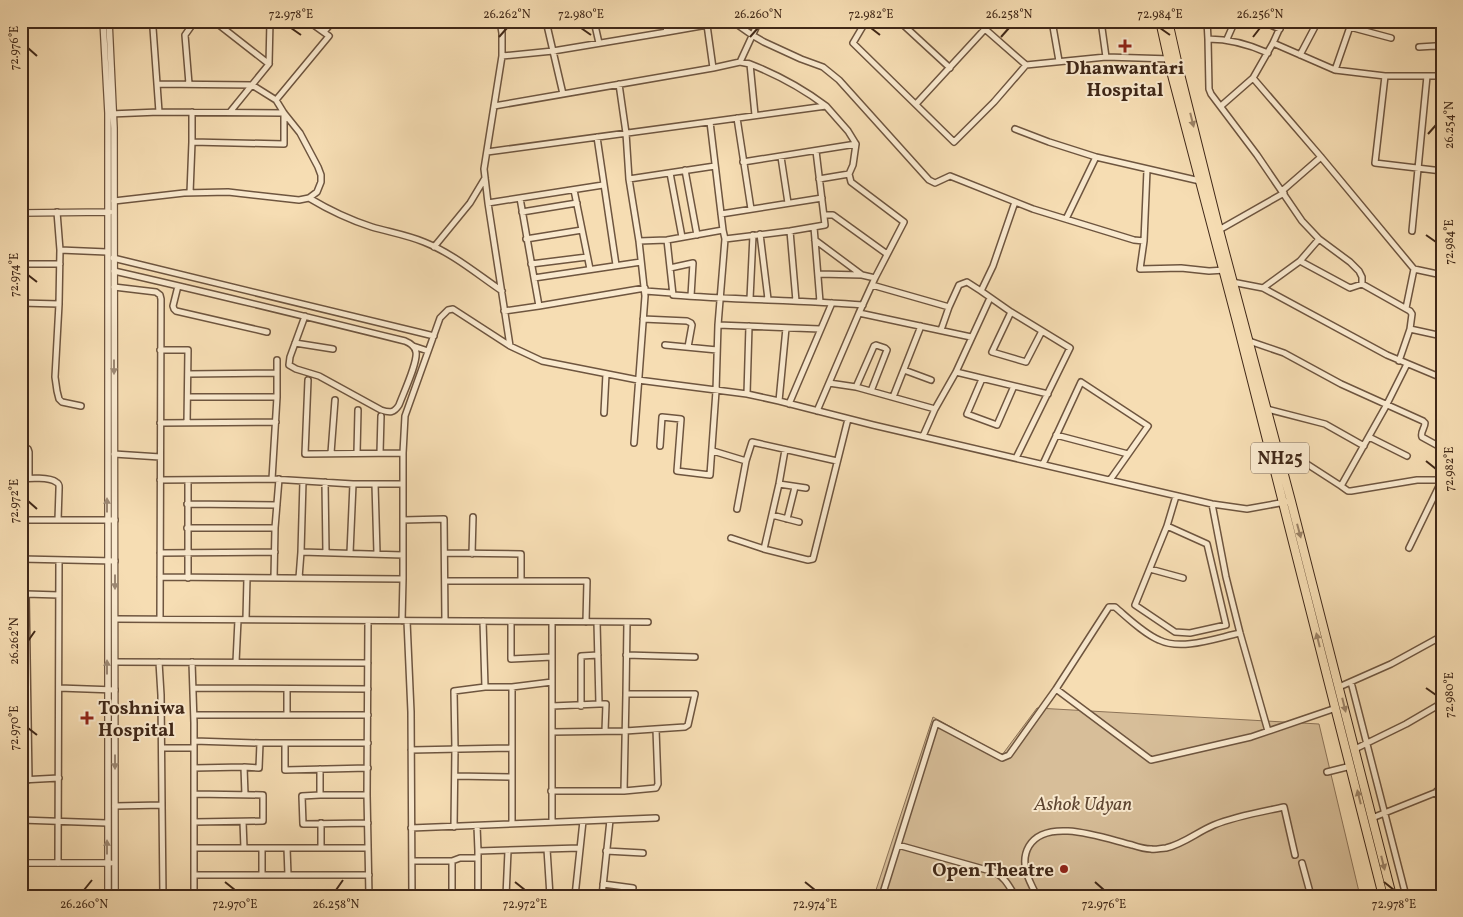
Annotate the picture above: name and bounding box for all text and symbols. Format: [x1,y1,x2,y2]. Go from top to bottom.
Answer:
text: 72.978°E [269,7,313,23]
text: 26.262°N [483,7,531,23]
text: 72.980°E [558,7,604,23]
text: 26.260°N [734,7,782,23]
text: 72.982°E [848,7,894,23]
text: 26.258°N [985,7,1033,23]
text: 72.984°E [1137,7,1183,23]
text: 26.256°N [1236,7,1284,23]
text: 72.976°E [7,26,23,70]
marker: Dhanwantari Hospital [1118,39,1132,53]
place label: Dhanwantari Hospital [1065,56,1185,104]
text: 26.254°N [1442,101,1458,149]
one-way arrow [1188,112,1196,127]
text: 72.984°E [1442,219,1458,265]
text: 72.974°E [7,253,23,297]
one-way arrow [110,360,118,376]
road number: NH25 [1251,442,1309,473]
text: 72.982°E [1442,446,1458,492]
text: 72.972°E [7,479,23,523]
one-way arrow [103,496,111,512]
one-way arrow [1295,523,1303,538]
one-way arrow [111,575,119,591]
text: 26.262°N [7,617,23,665]
one-way arrow [1314,633,1322,648]
one-way arrow [103,659,111,675]
text: 72.980°E [1442,672,1458,718]
place label: Toshniwa Hospital [98,696,185,744]
one-way arrow [1340,698,1348,713]
text: 72.970°E [7,705,23,751]
marker: Toshniwa Hospital [80,711,94,725]
one-way arrow [111,755,119,771]
one-way arrow [1355,790,1363,805]
park label: Ashok Udyan [1033,792,1132,818]
one-way arrow [103,839,111,855]
one-way arrow [1379,855,1387,870]
place label: Open Theatre [932,858,1054,884]
marker: Open Theatre [1058,863,1070,875]
text: 26.260°N [60,897,108,913]
text: 72.970°E [212,897,258,913]
text: 26.258°N [312,897,360,913]
text: 72.972°E [503,897,547,913]
text: 72.974°E [793,897,837,913]
text: 72.976°E [1082,897,1126,913]
text: 72.978°E [1372,897,1416,913]

